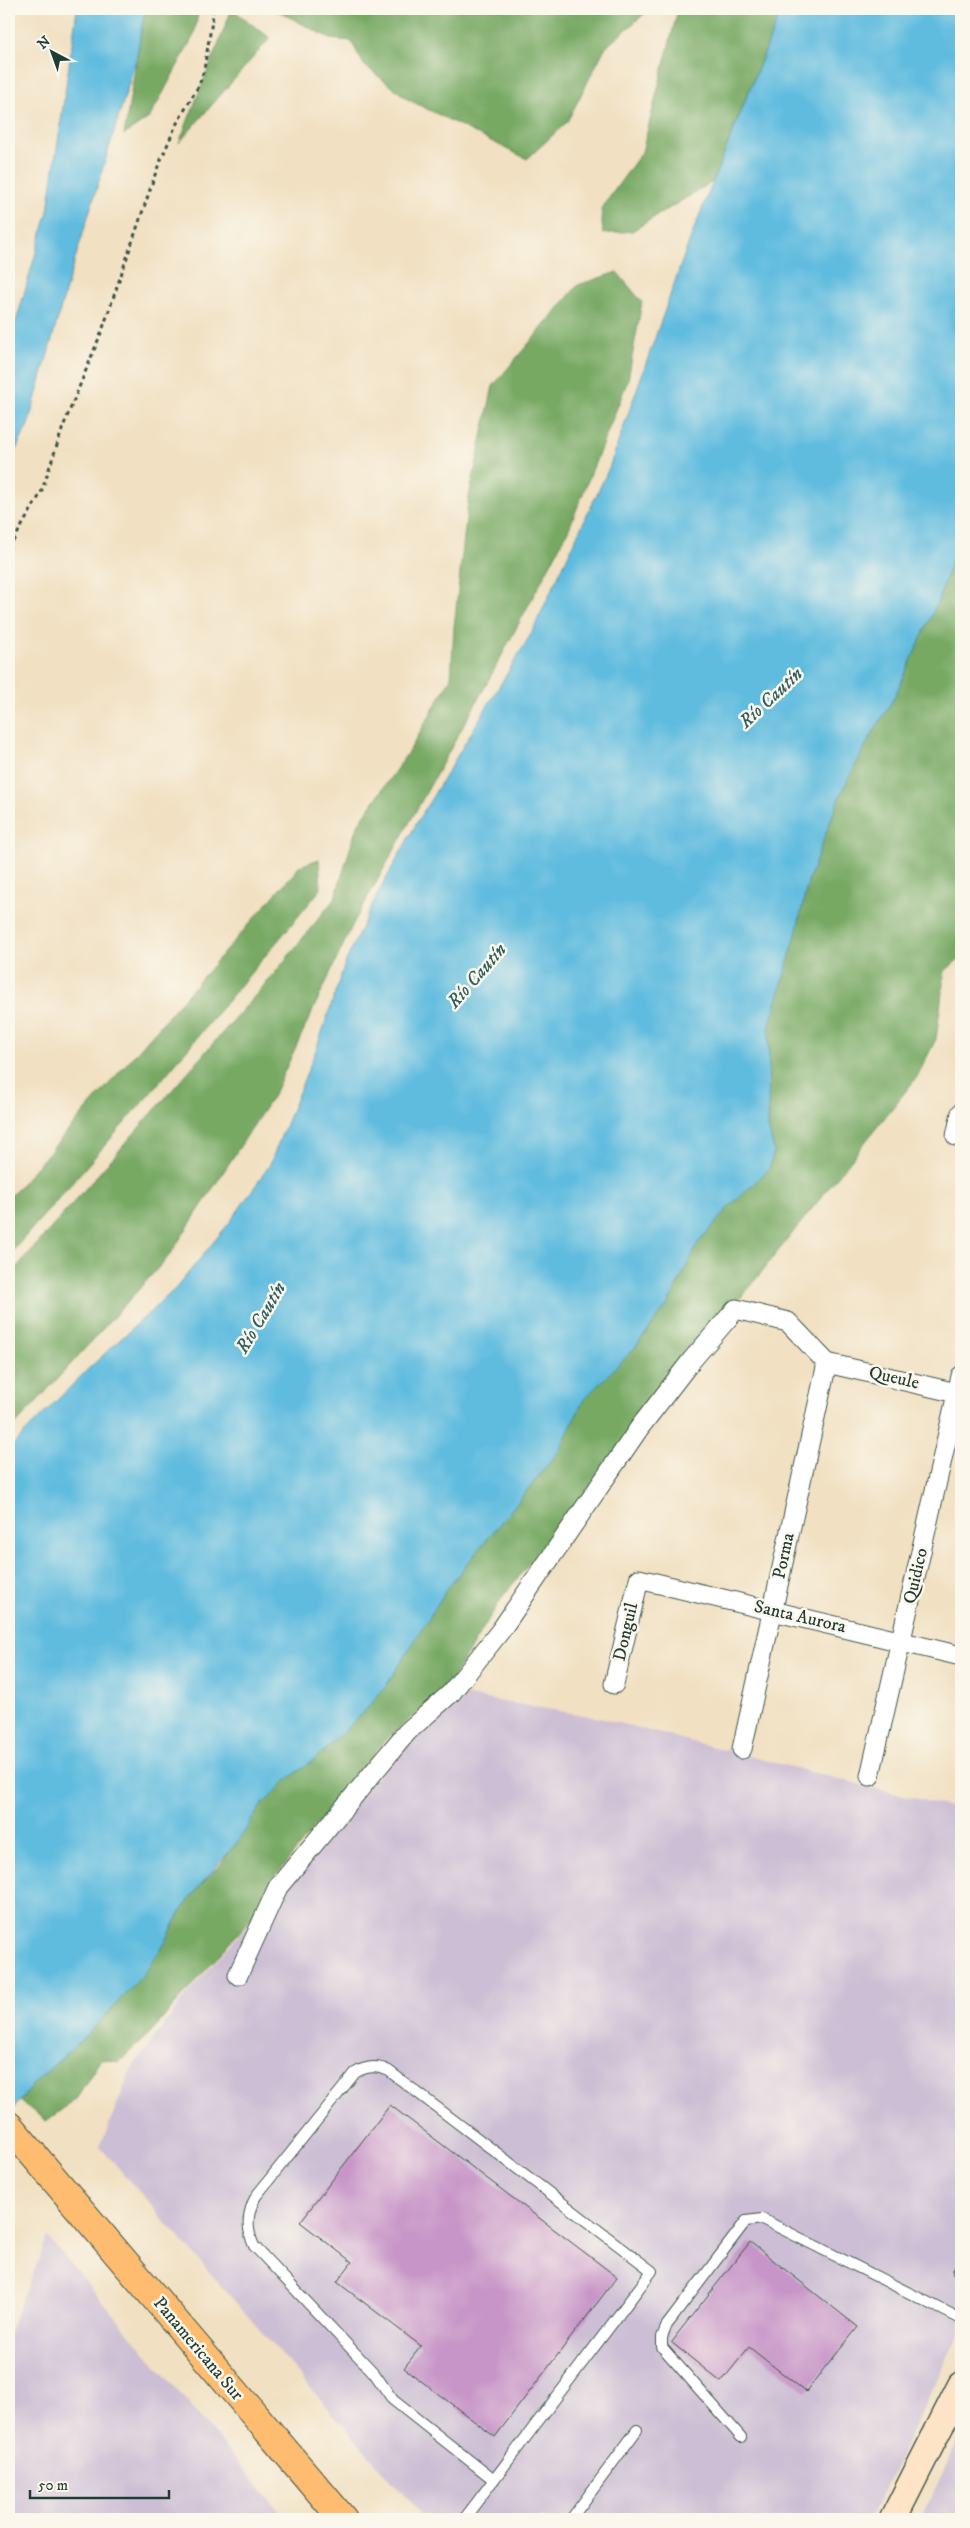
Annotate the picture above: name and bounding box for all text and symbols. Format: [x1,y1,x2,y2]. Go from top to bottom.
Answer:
north arrow [28,28,78,78]
text: N [34,32,55,54]
water label: Río Cautín [734,662,808,734]
water label: Río Cautín [442,938,512,1014]
water label: Río Cautín [230,1278,291,1359]
street label: Queule [867,1362,921,1394]
street label: Porma [768,1531,800,1581]
street label: Quidico [899,1546,933,1606]
street label: Santa Aurora [752,1596,848,1638]
street label: Donguil [609,1600,643,1663]
street label: Panamericana Sur [148,2293,248,2406]
scale bar [30,2468,169,2500]
text: 50 m [38,2476,68,2495]

